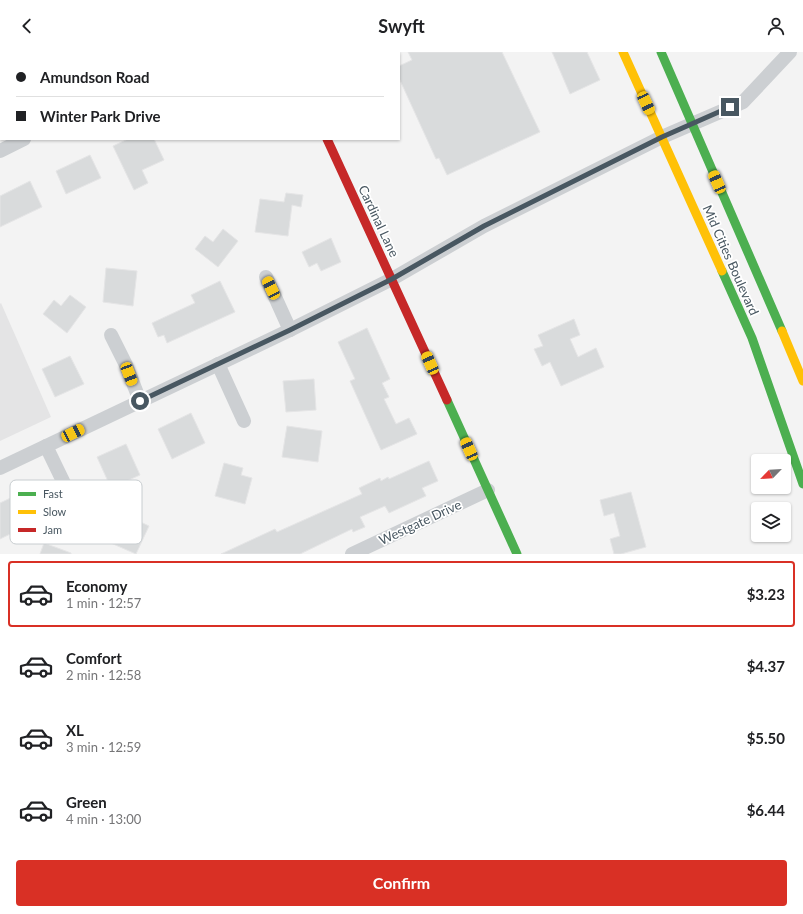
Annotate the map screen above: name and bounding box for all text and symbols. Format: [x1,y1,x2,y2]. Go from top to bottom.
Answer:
icon: back [16,15,38,37]
text: Swyft [378,15,425,37]
icon: person [765,15,787,37]
text: Amundson Road [40,68,150,86]
car [635,90,657,116]
route end [721,98,739,116]
text: Winter Park Drive [40,107,161,125]
car [707,169,727,195]
street label: Cardinal Lane [355,183,403,260]
street label: Mid Cities Boulevard [700,202,762,318]
car [260,275,282,301]
car [420,350,440,376]
car [119,361,139,387]
route start [131,392,149,410]
car [60,422,86,444]
car [459,436,479,462]
north arrow [751,454,791,494]
map controls [751,454,791,542]
legend [10,480,142,544]
text: Fast [43,487,63,500]
street label: Westgate Drive [376,496,464,548]
button: layers [751,502,791,542]
text: Slow [43,505,67,518]
text: Jam [43,523,62,536]
icon: car [18,576,54,612]
text: Economy [66,577,127,595]
text: $3.23 [747,585,785,603]
text: 1 min · 12:57 [66,595,141,611]
icon: car [18,648,54,684]
text: Comfort [66,649,122,667]
text: $4.37 [747,657,785,675]
text: 2 min · 12:58 [66,667,141,683]
icon: car [18,720,54,756]
text: XL [66,721,84,739]
text: $5.50 [747,729,785,747]
text: 3 min · 12:59 [66,739,141,755]
icon: car [18,792,54,828]
text: Green [66,793,107,811]
text: $6.44 [747,801,785,819]
text: 4 min · 13:00 [66,811,141,827]
button: Confirm [16,860,787,906]

